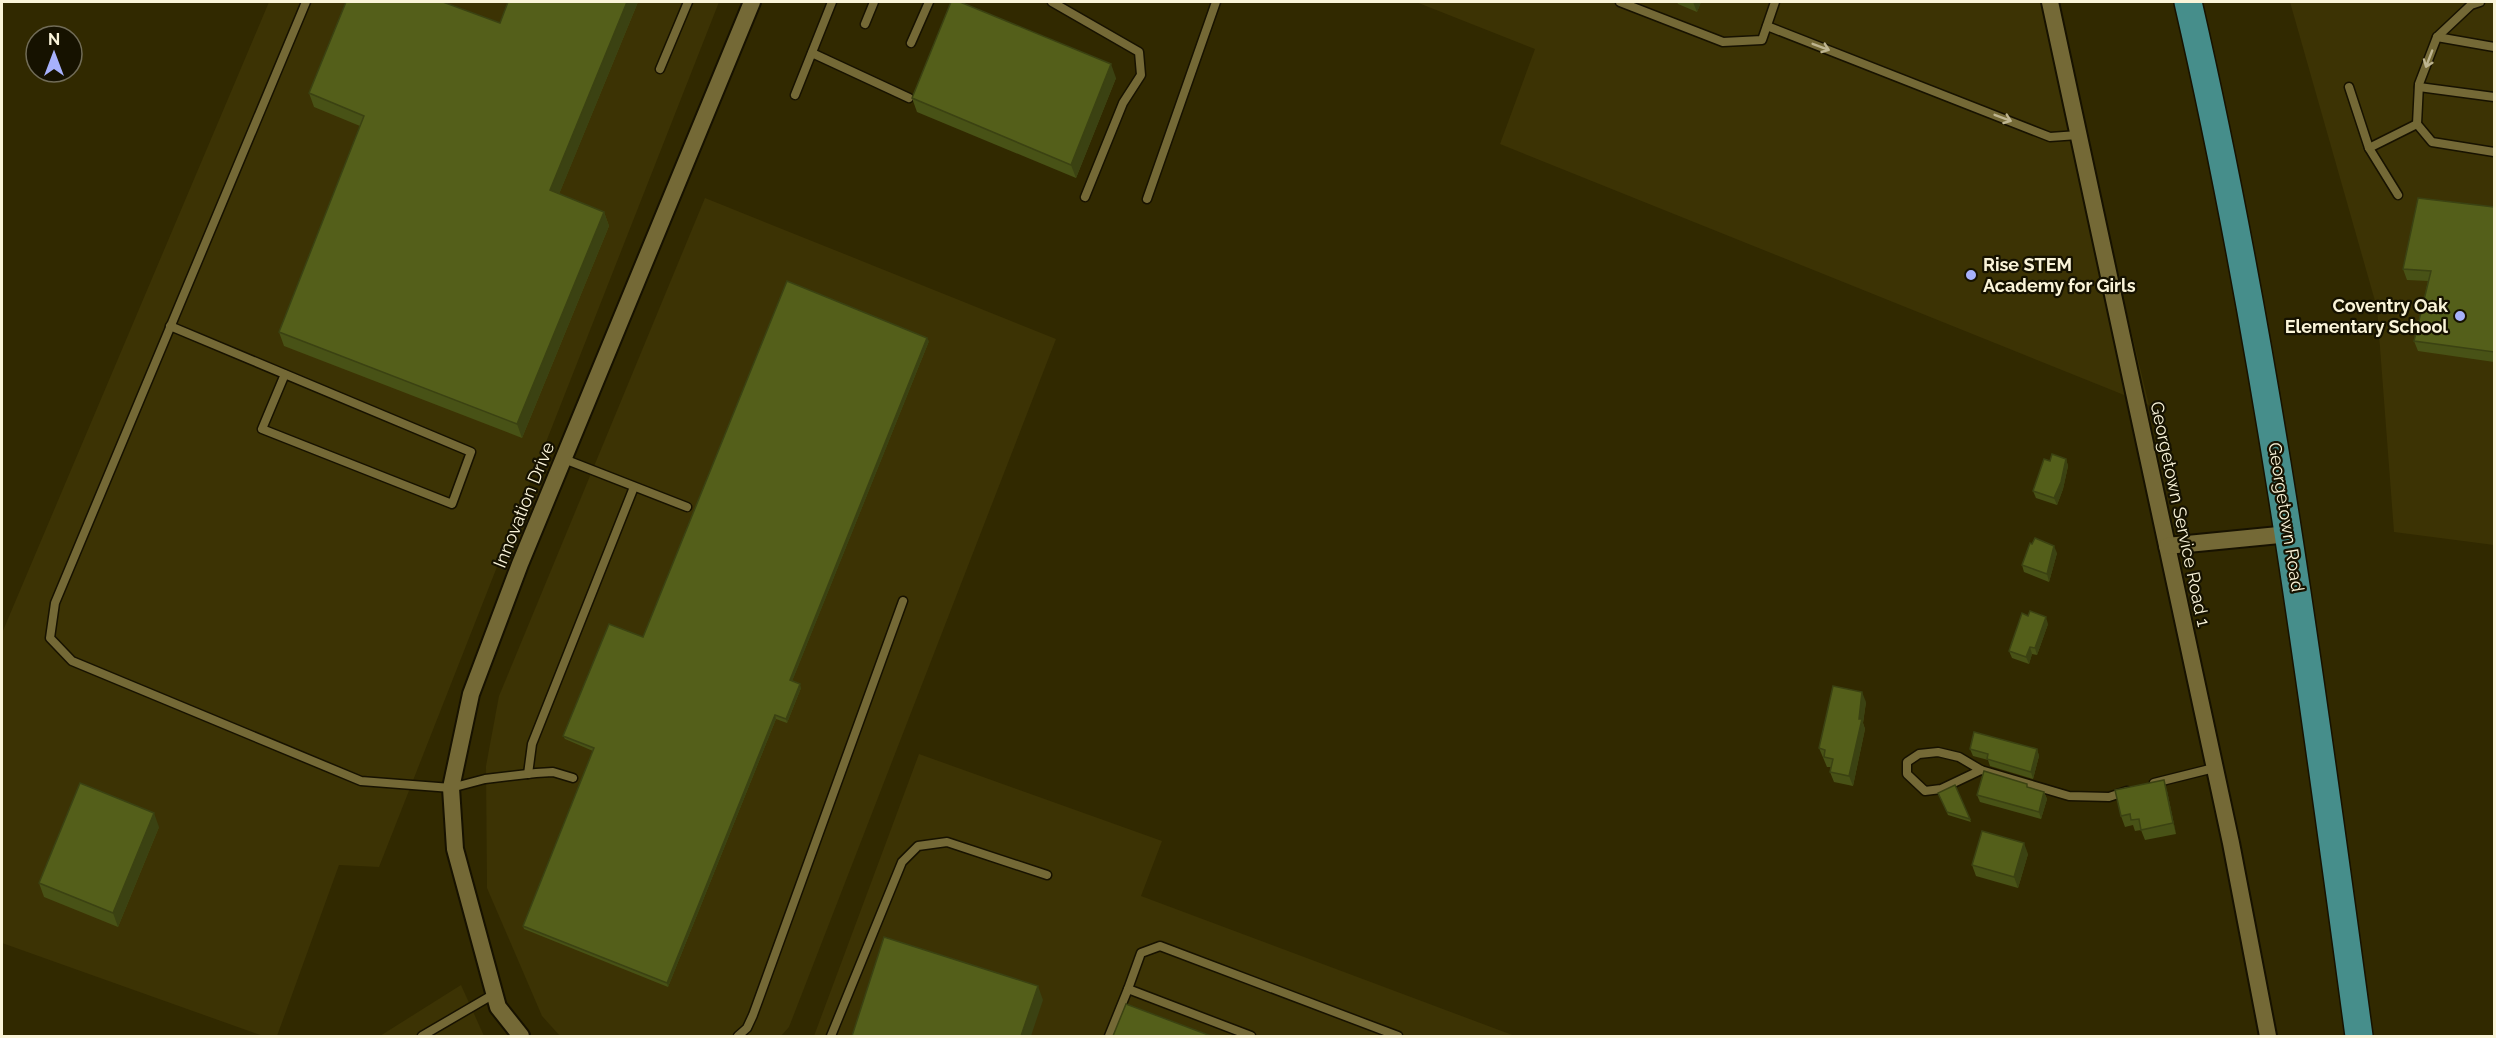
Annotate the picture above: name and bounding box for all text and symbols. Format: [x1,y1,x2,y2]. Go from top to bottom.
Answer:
north arrow [24,24,84,84]
text: N [48,30,60,49]
one-way arrow [1812,43,1830,54]
one-way arrow [2423,49,2434,67]
one-way arrow [1993,114,2012,125]
place label: Rise STEM Academy for Girls [1983,254,2136,296]
marker: Rise STEM Academy for Girls [1964,268,1978,282]
place label: Coventry Oak Elementary School [2285,295,2449,337]
marker: Coventry Oak Elementary School [2453,309,2467,323]
street label: Georgetown Service Road 1 [2146,399,2215,629]
street label: Innovation Drive [489,439,558,571]
street label: Georgetown Road [2264,441,2309,593]

